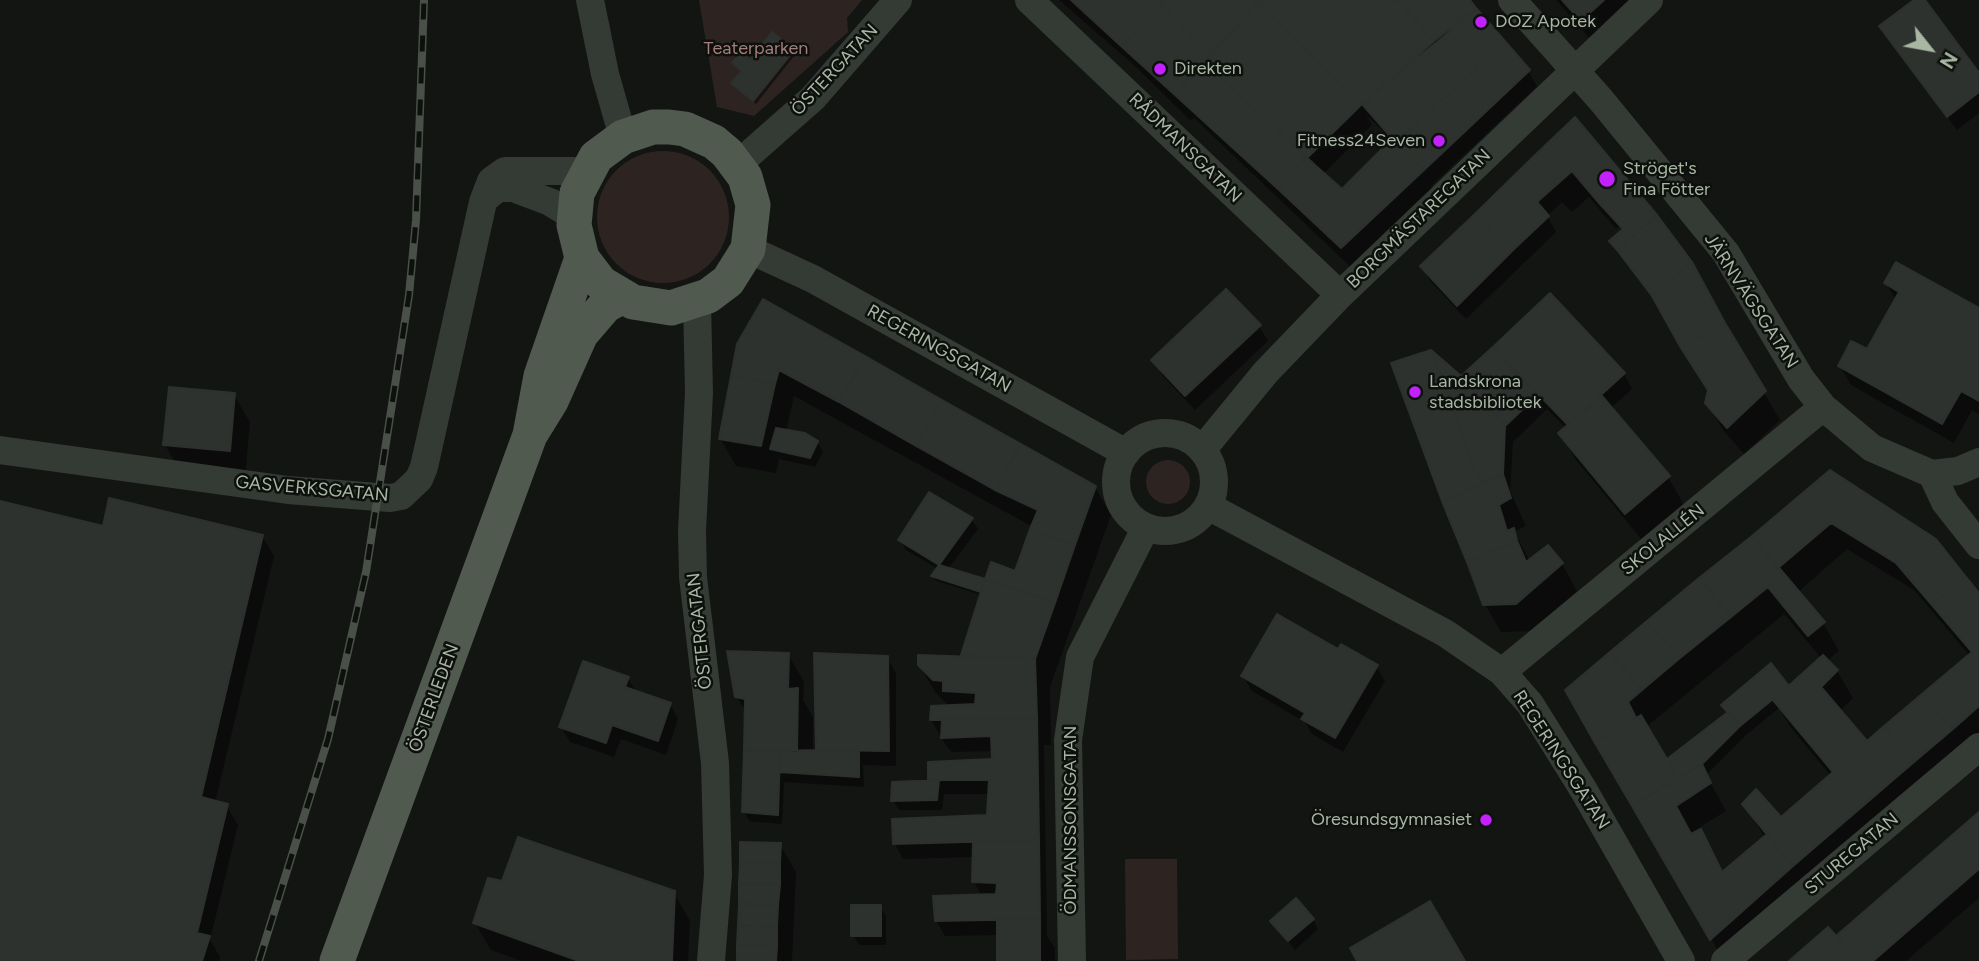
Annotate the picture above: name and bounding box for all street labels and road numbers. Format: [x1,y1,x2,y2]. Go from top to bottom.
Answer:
street label: ÖSTERGATAN [787,20,883,120]
street label: RÅDMANSGATAN [1124,89,1246,207]
street label: BORGMÄSTAREGATAN [1343,145,1495,293]
street label: JÄRNVÄGSGATAN [1699,230,1803,372]
street label: REGERINGSGATAN [863,300,1015,398]
street label: GASVERKSGATAN [235,472,389,506]
street label: SKOLALLÉN [1617,500,1709,580]
street label: ÖSTERGATAN [683,572,717,690]
street label: ÖSTERLEDEN [404,641,464,755]
street label: REGERINGSGATAN [1508,686,1614,834]
street label: ÖDMANSSONSGATAN [1060,725,1082,915]
street label: STUREGATAN [1801,808,1903,900]

